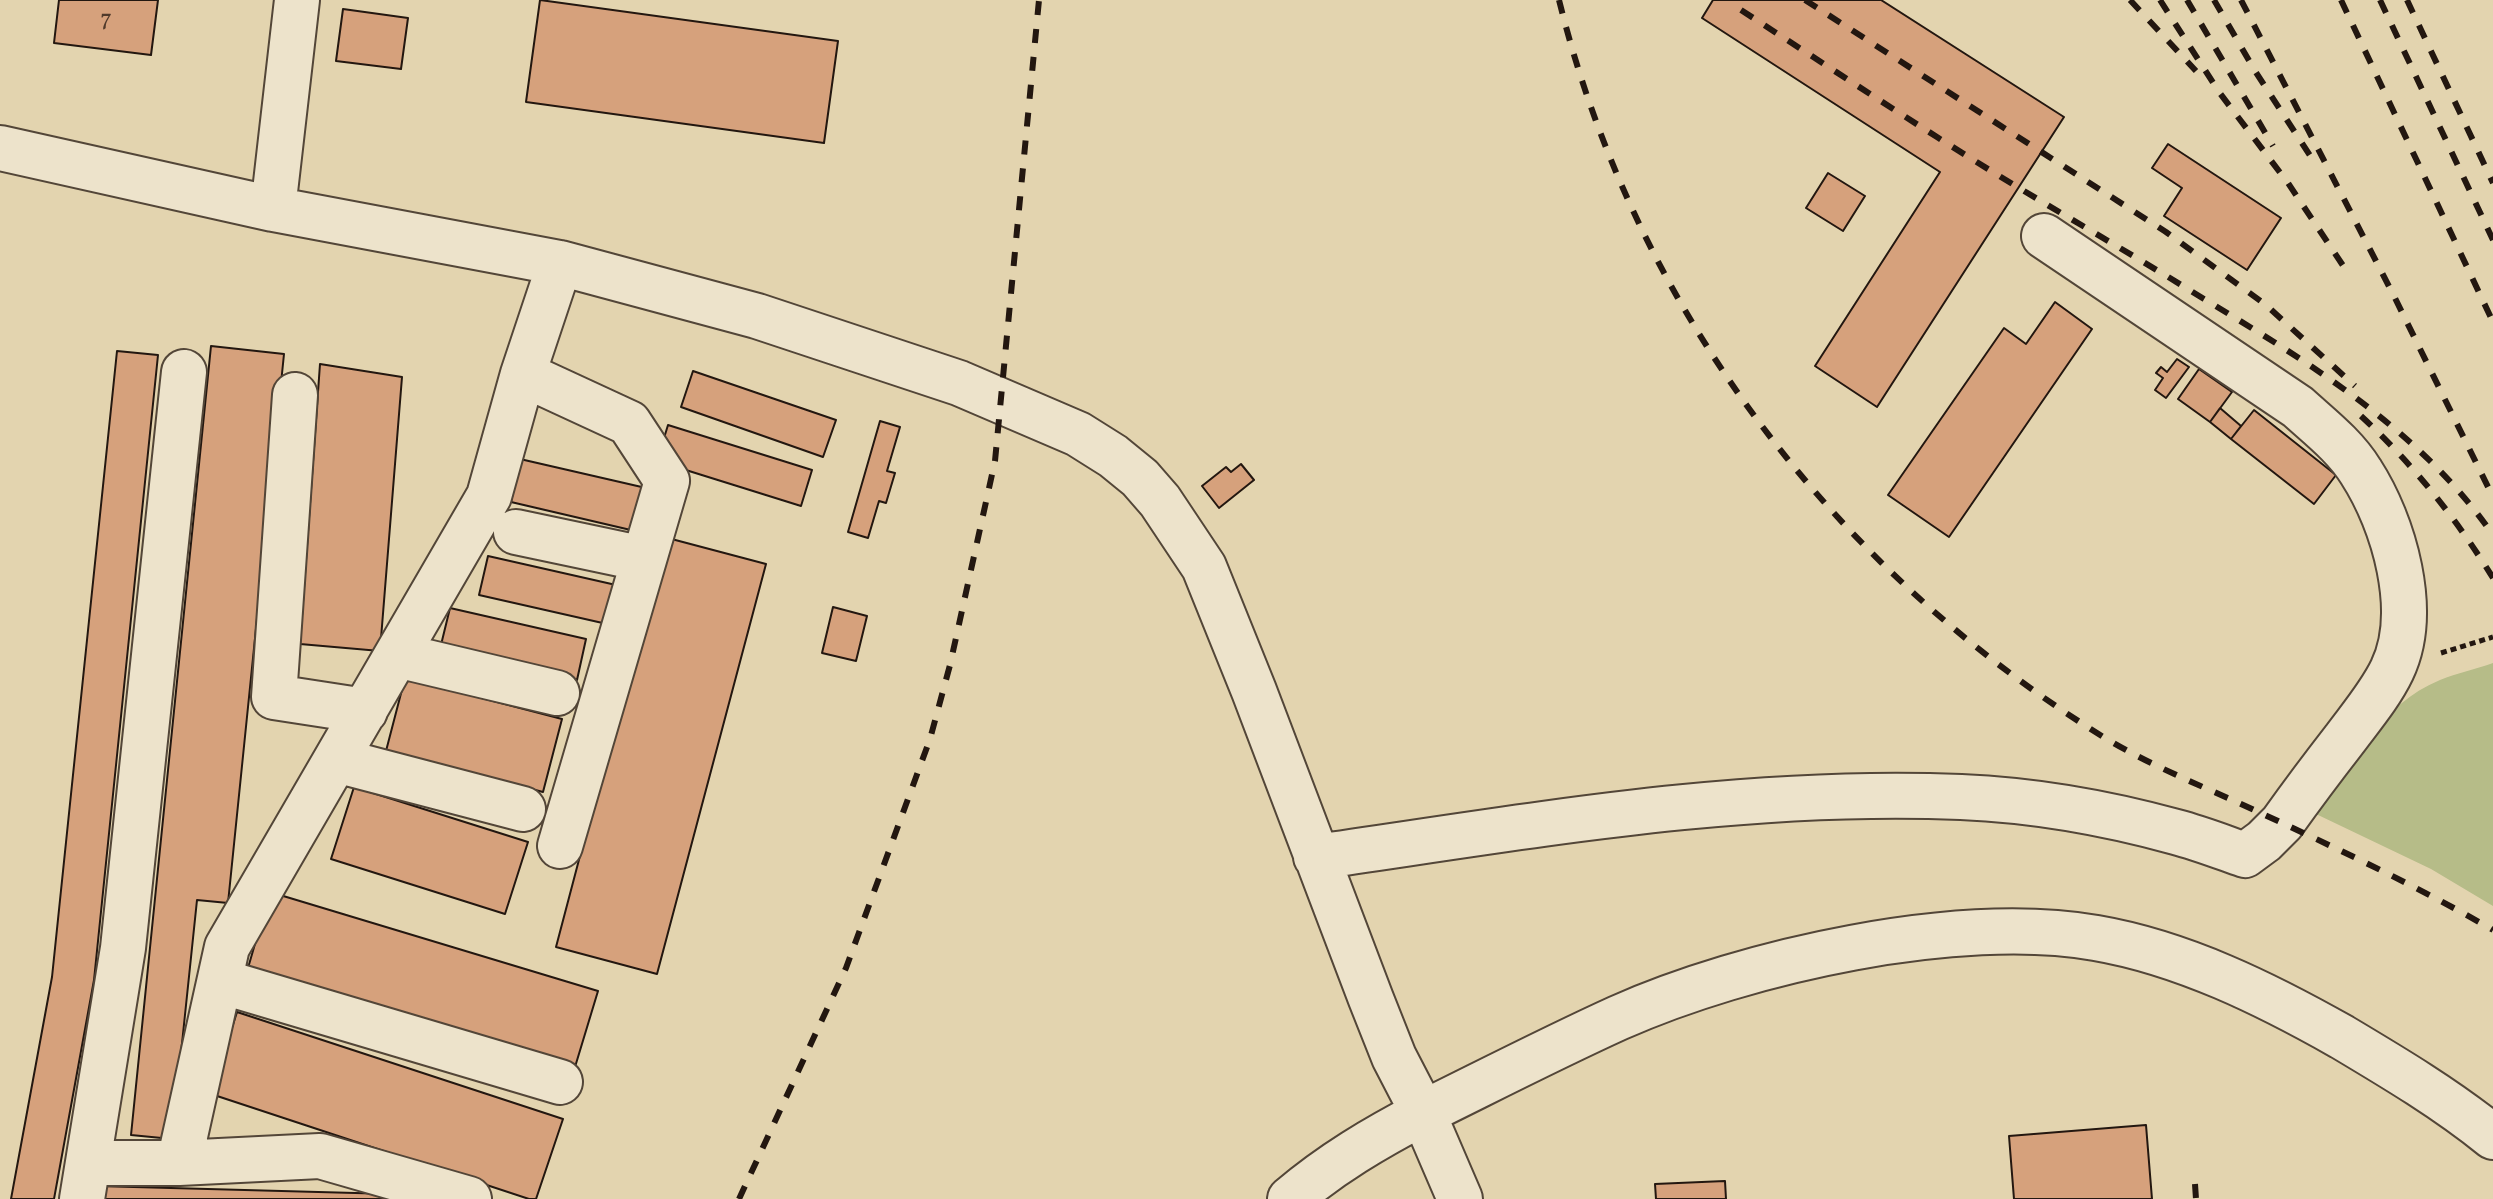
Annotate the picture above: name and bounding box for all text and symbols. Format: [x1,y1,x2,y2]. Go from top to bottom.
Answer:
house number: 7 [100,8,112,36]

